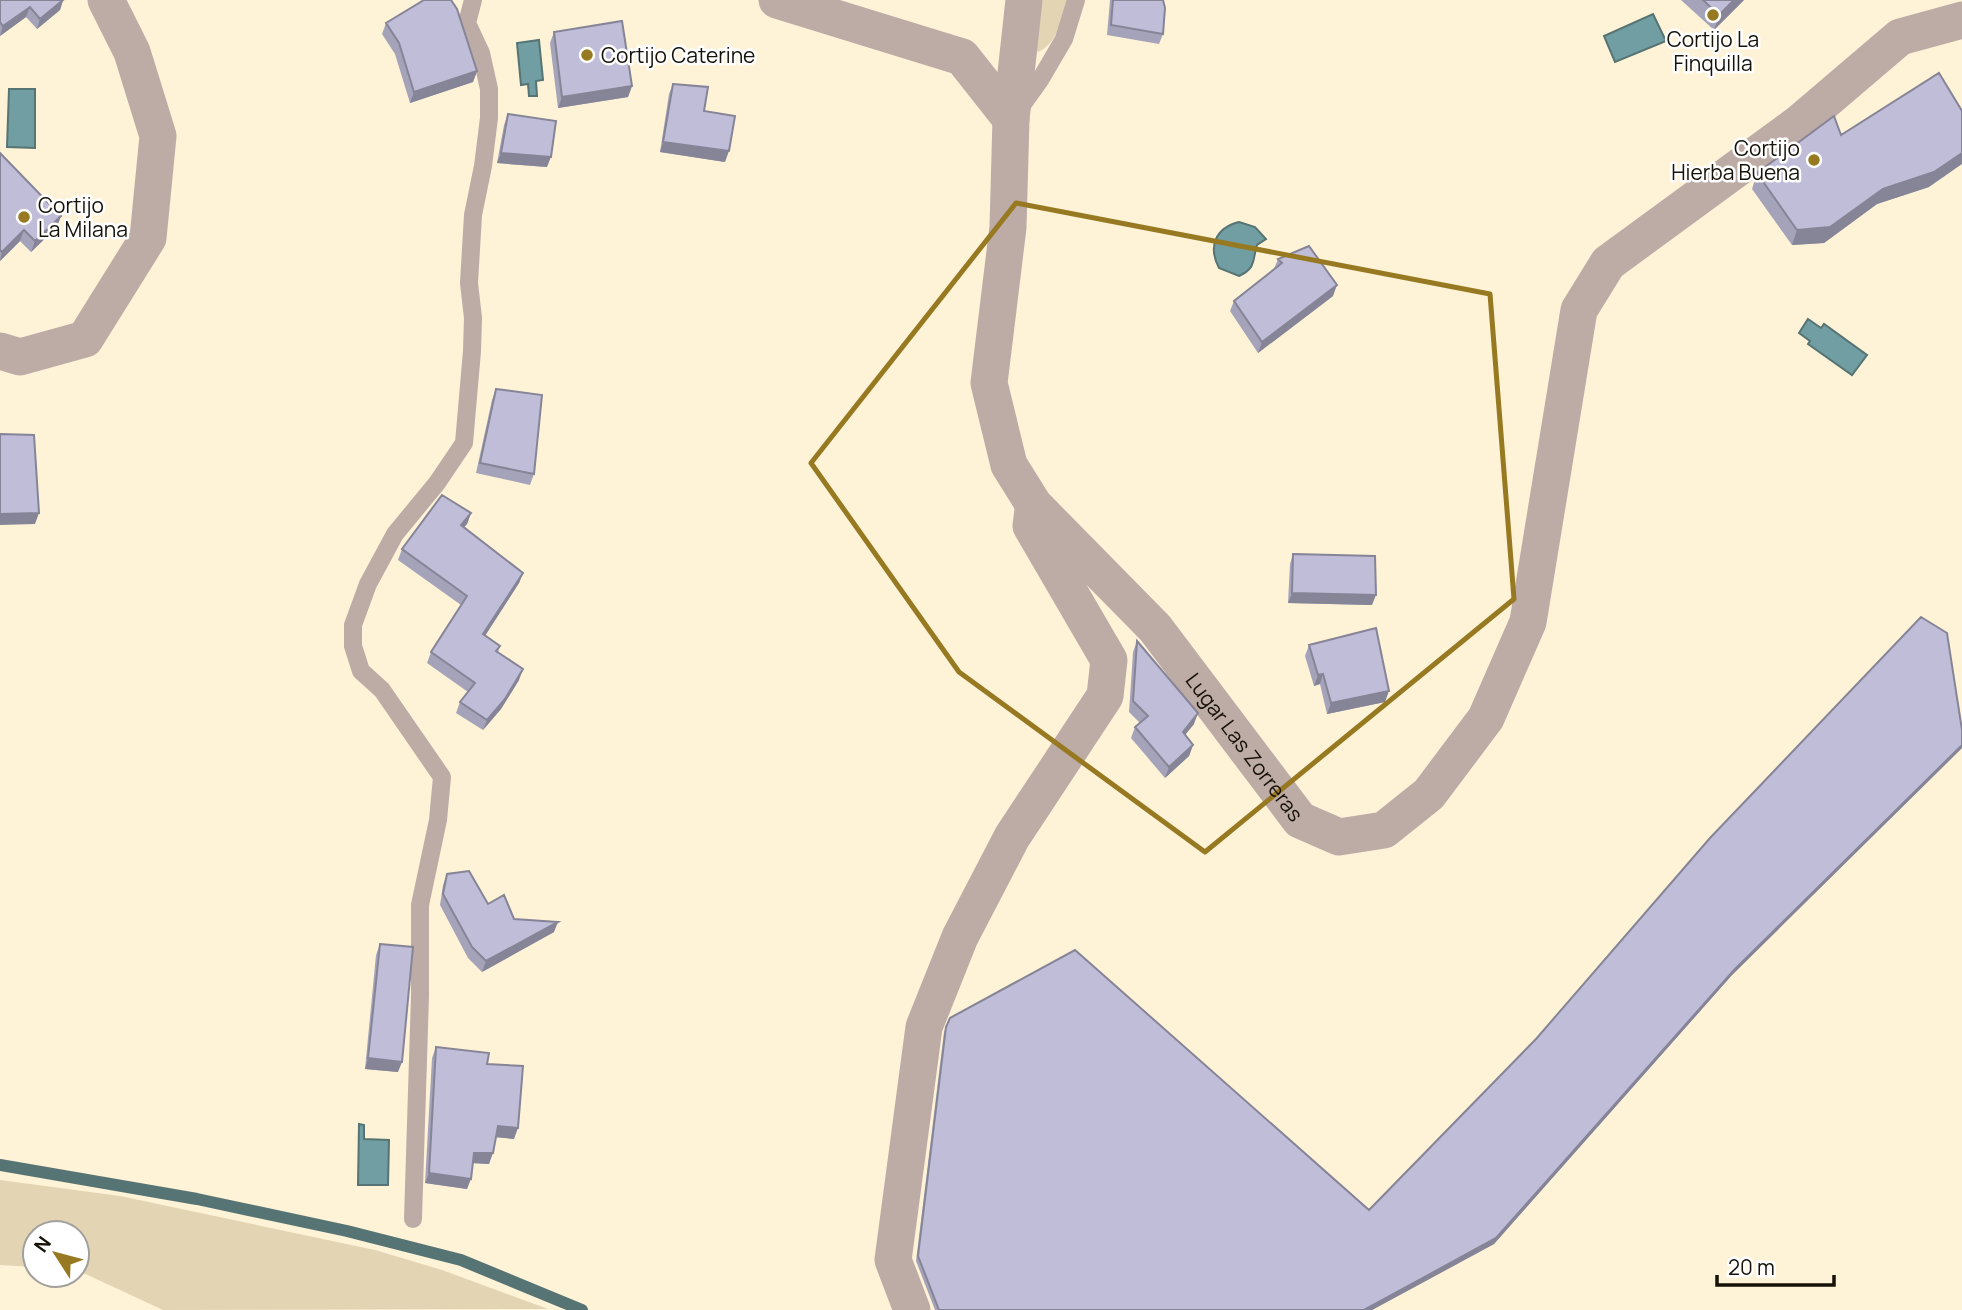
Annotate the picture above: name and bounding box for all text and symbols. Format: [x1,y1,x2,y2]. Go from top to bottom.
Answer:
marker: Cortijo La Finquilla [1705,7,1721,23]
place label: Cortijo La Finquilla [1667,25,1759,77]
place label: Cortijo Caterine [601,41,755,69]
marker: Cortijo Caterine [579,47,595,63]
place label: Cortijo Hierba Buena [1671,134,1800,186]
marker: Cortijo Hierba Buena [1806,152,1822,168]
place label: Cortijo La Milana [38,191,128,243]
marker: Cortijo La Milana [16,209,32,225]
street label: Lugar Las Zorreras [1180,667,1310,827]
north arrow [21,1219,91,1289]
text: N [28,1231,57,1257]
scale bar [1717,1244,1834,1288]
text: 20 m [1728,1253,1775,1281]

